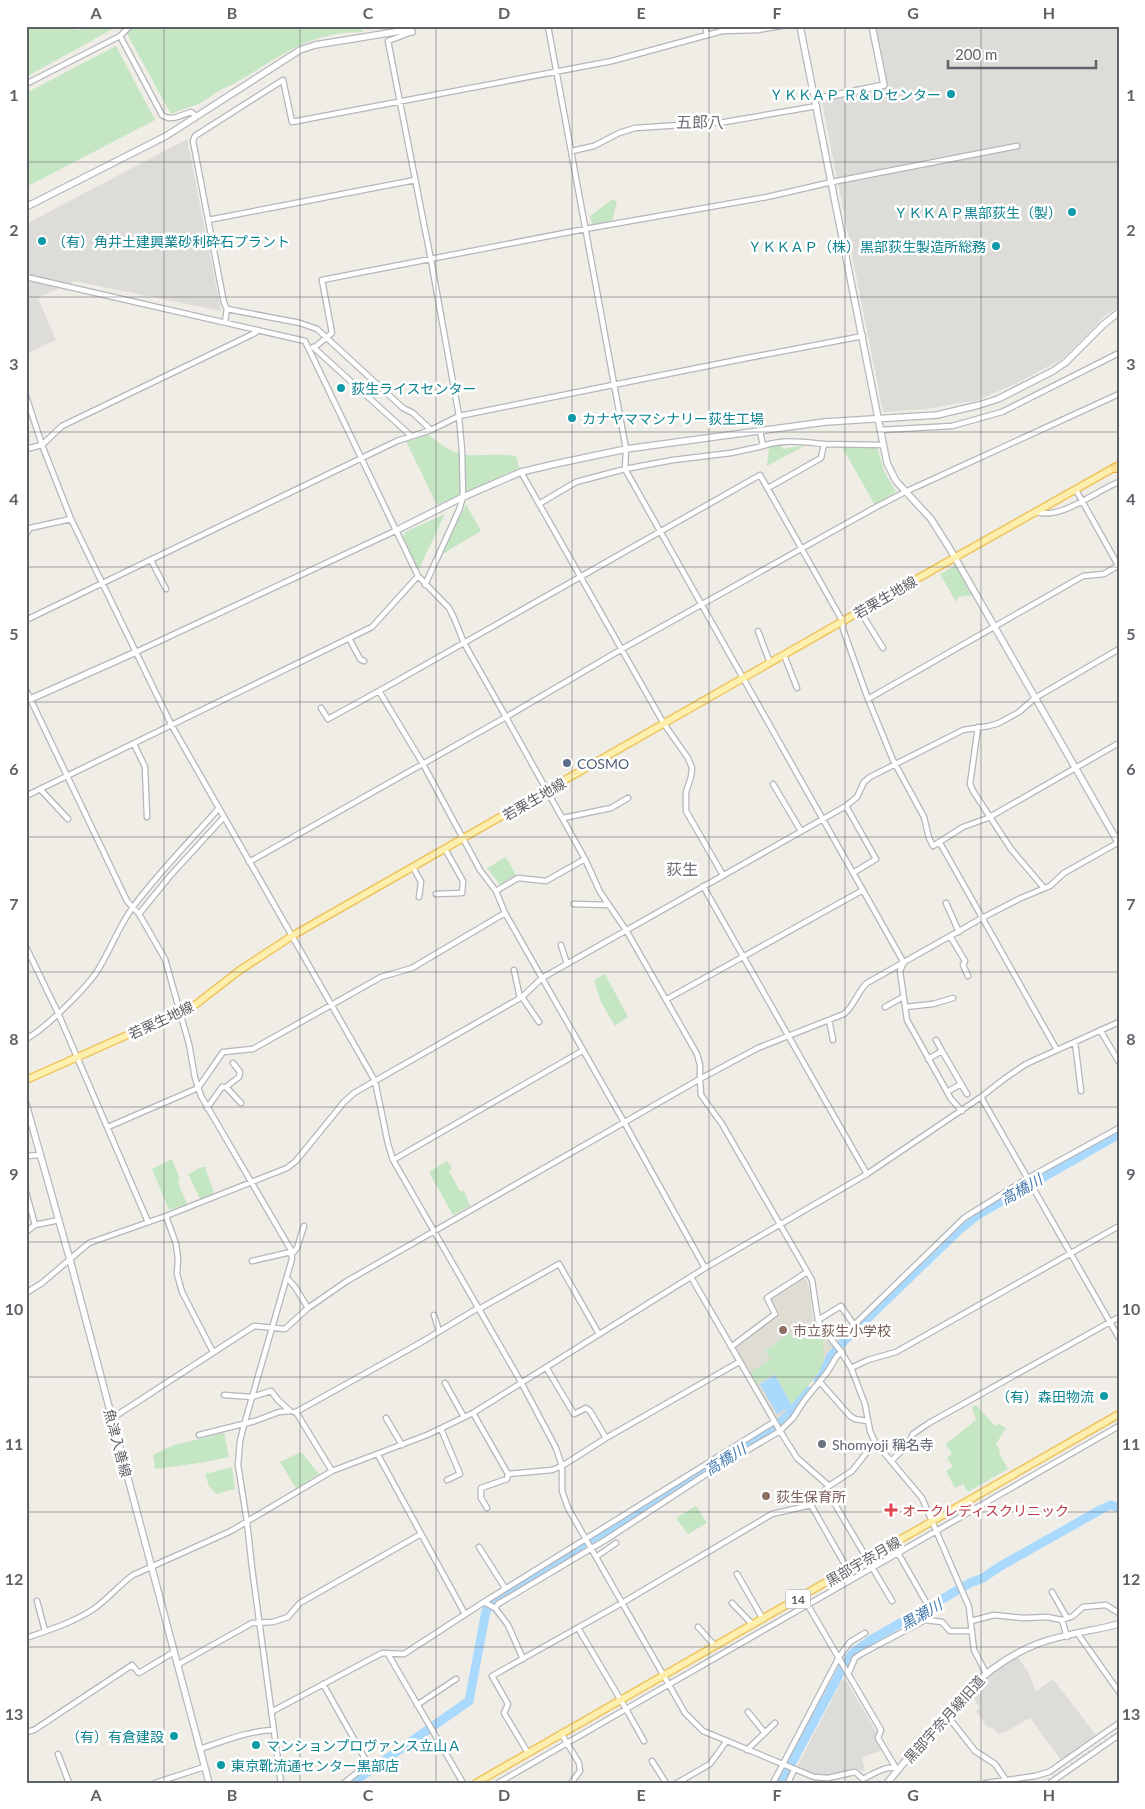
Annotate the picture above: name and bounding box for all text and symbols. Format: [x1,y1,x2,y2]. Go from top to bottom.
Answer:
text: A [89,3,102,22]
text: B [227,3,237,22]
text: C [363,3,374,22]
text: D [498,3,510,22]
text: E [636,3,646,22]
text: F [772,3,782,22]
text: G [907,3,919,22]
text: H [1043,3,1055,22]
scale bar [948,38,1095,70]
text: 200 m [955,45,997,63]
text: 1 [9,85,19,104]
text: 1 [1126,85,1136,104]
place label: ＹＫＫＡＰ Ｒ＆Ｄセンター [769,86,941,103]
marker: ＹＫＫＡＰ Ｒ＆Ｄセンター [945,88,957,100]
district label: 五郎八 [676,112,724,131]
place label: ＹＫＫＡＰ黒部荻生（製） [894,204,1062,221]
marker: ＹＫＫＡＰ黒部荻生（製） [1066,206,1078,218]
text: 2 [9,220,19,239]
text: 2 [1126,220,1136,239]
place label: （有）角井土建興業砂利砕石プラント [52,233,290,250]
marker: （有）角井土建興業砂利砕石プラント [36,235,48,247]
place label: ＹＫＫＡＰ（株）黒部荻生製造所総務 [748,238,986,255]
marker: ＹＫＫＡＰ（株）黒部荻生製造所総務 [990,240,1002,252]
text: 3 [9,354,19,373]
text: 3 [1126,354,1136,373]
place label: 荻生ライスセンター [351,380,477,397]
marker: 荻生ライスセンター [335,382,347,394]
place label: カナヤママシナリー荻生工場 [582,410,764,427]
marker: カナヤママシナリー荻生工場 [566,412,578,424]
text: 4 [9,489,19,508]
text: 4 [1126,489,1136,508]
street label: 若栗生地線 [850,572,920,622]
text: 5 [9,624,19,643]
text: 5 [1126,624,1136,643]
place label: COSMO [577,755,629,772]
marker: COSMO [561,757,573,769]
text: 6 [9,759,19,778]
text: 6 [1126,759,1136,778]
street label: 若栗生地線 [499,774,569,824]
district label: 荻生 [666,859,698,878]
text: 7 [9,894,19,913]
text: 7 [1126,894,1136,913]
street label: 若栗生地線 [126,998,196,1042]
text: 8 [9,1029,19,1048]
text: 8 [1126,1029,1136,1048]
text: 9 [9,1164,19,1183]
text: 9 [1126,1164,1136,1183]
water label: 高橋川 [997,1169,1047,1208]
text: 10 [5,1299,23,1318]
text: 10 [1122,1299,1140,1318]
place label: 市立荻生小学校 [793,1322,891,1339]
marker: 市立荻生小学校 [777,1324,789,1336]
place label: （有）森田物流 [996,1388,1094,1405]
marker: （有）森田物流 [1098,1390,1110,1402]
street label: 魚津入善線 [101,1407,135,1479]
text: 11 [5,1434,23,1453]
text: 11 [1122,1434,1140,1453]
place label: Shomyoji 稱名寺 [832,1436,934,1453]
water label: 高橋川 [701,1438,751,1479]
marker: Shomyoji 稱名寺 [816,1438,828,1450]
place label: 荻生保育所 [776,1488,846,1505]
marker: 荻生保育所 [760,1490,772,1502]
place label: オークレディスクリニック [902,1502,1069,1519]
marker: オークレディスクリニック [884,1503,898,1517]
street label: 黒部宇奈月線 [822,1533,904,1589]
text: 12 [5,1569,23,1588]
text: 12 [1122,1569,1140,1588]
road number: 14 [786,1590,810,1608]
water label: 黒瀬川 [897,1594,947,1633]
street label: 黒部宇奈月線旧道 [900,1672,988,1766]
text: 13 [5,1704,23,1723]
text: 13 [1122,1704,1140,1723]
place label: （有）有倉建設 [66,1728,164,1745]
marker: （有）有倉建設 [168,1730,180,1742]
place label: マンションプロヴァンス立山Ａ [266,1737,461,1754]
marker: マンションプロヴァンス立山Ａ [250,1739,262,1751]
place label: 東京靴流通センター黒部店 [231,1757,399,1774]
marker: 東京靴流通センター黒部店 [215,1759,227,1771]
text: A [89,1785,102,1804]
text: B [227,1785,237,1804]
text: C [363,1785,374,1804]
text: D [498,1785,510,1804]
text: E [636,1785,646,1804]
text: F [772,1785,782,1804]
text: G [907,1785,919,1804]
text: H [1043,1785,1055,1804]

